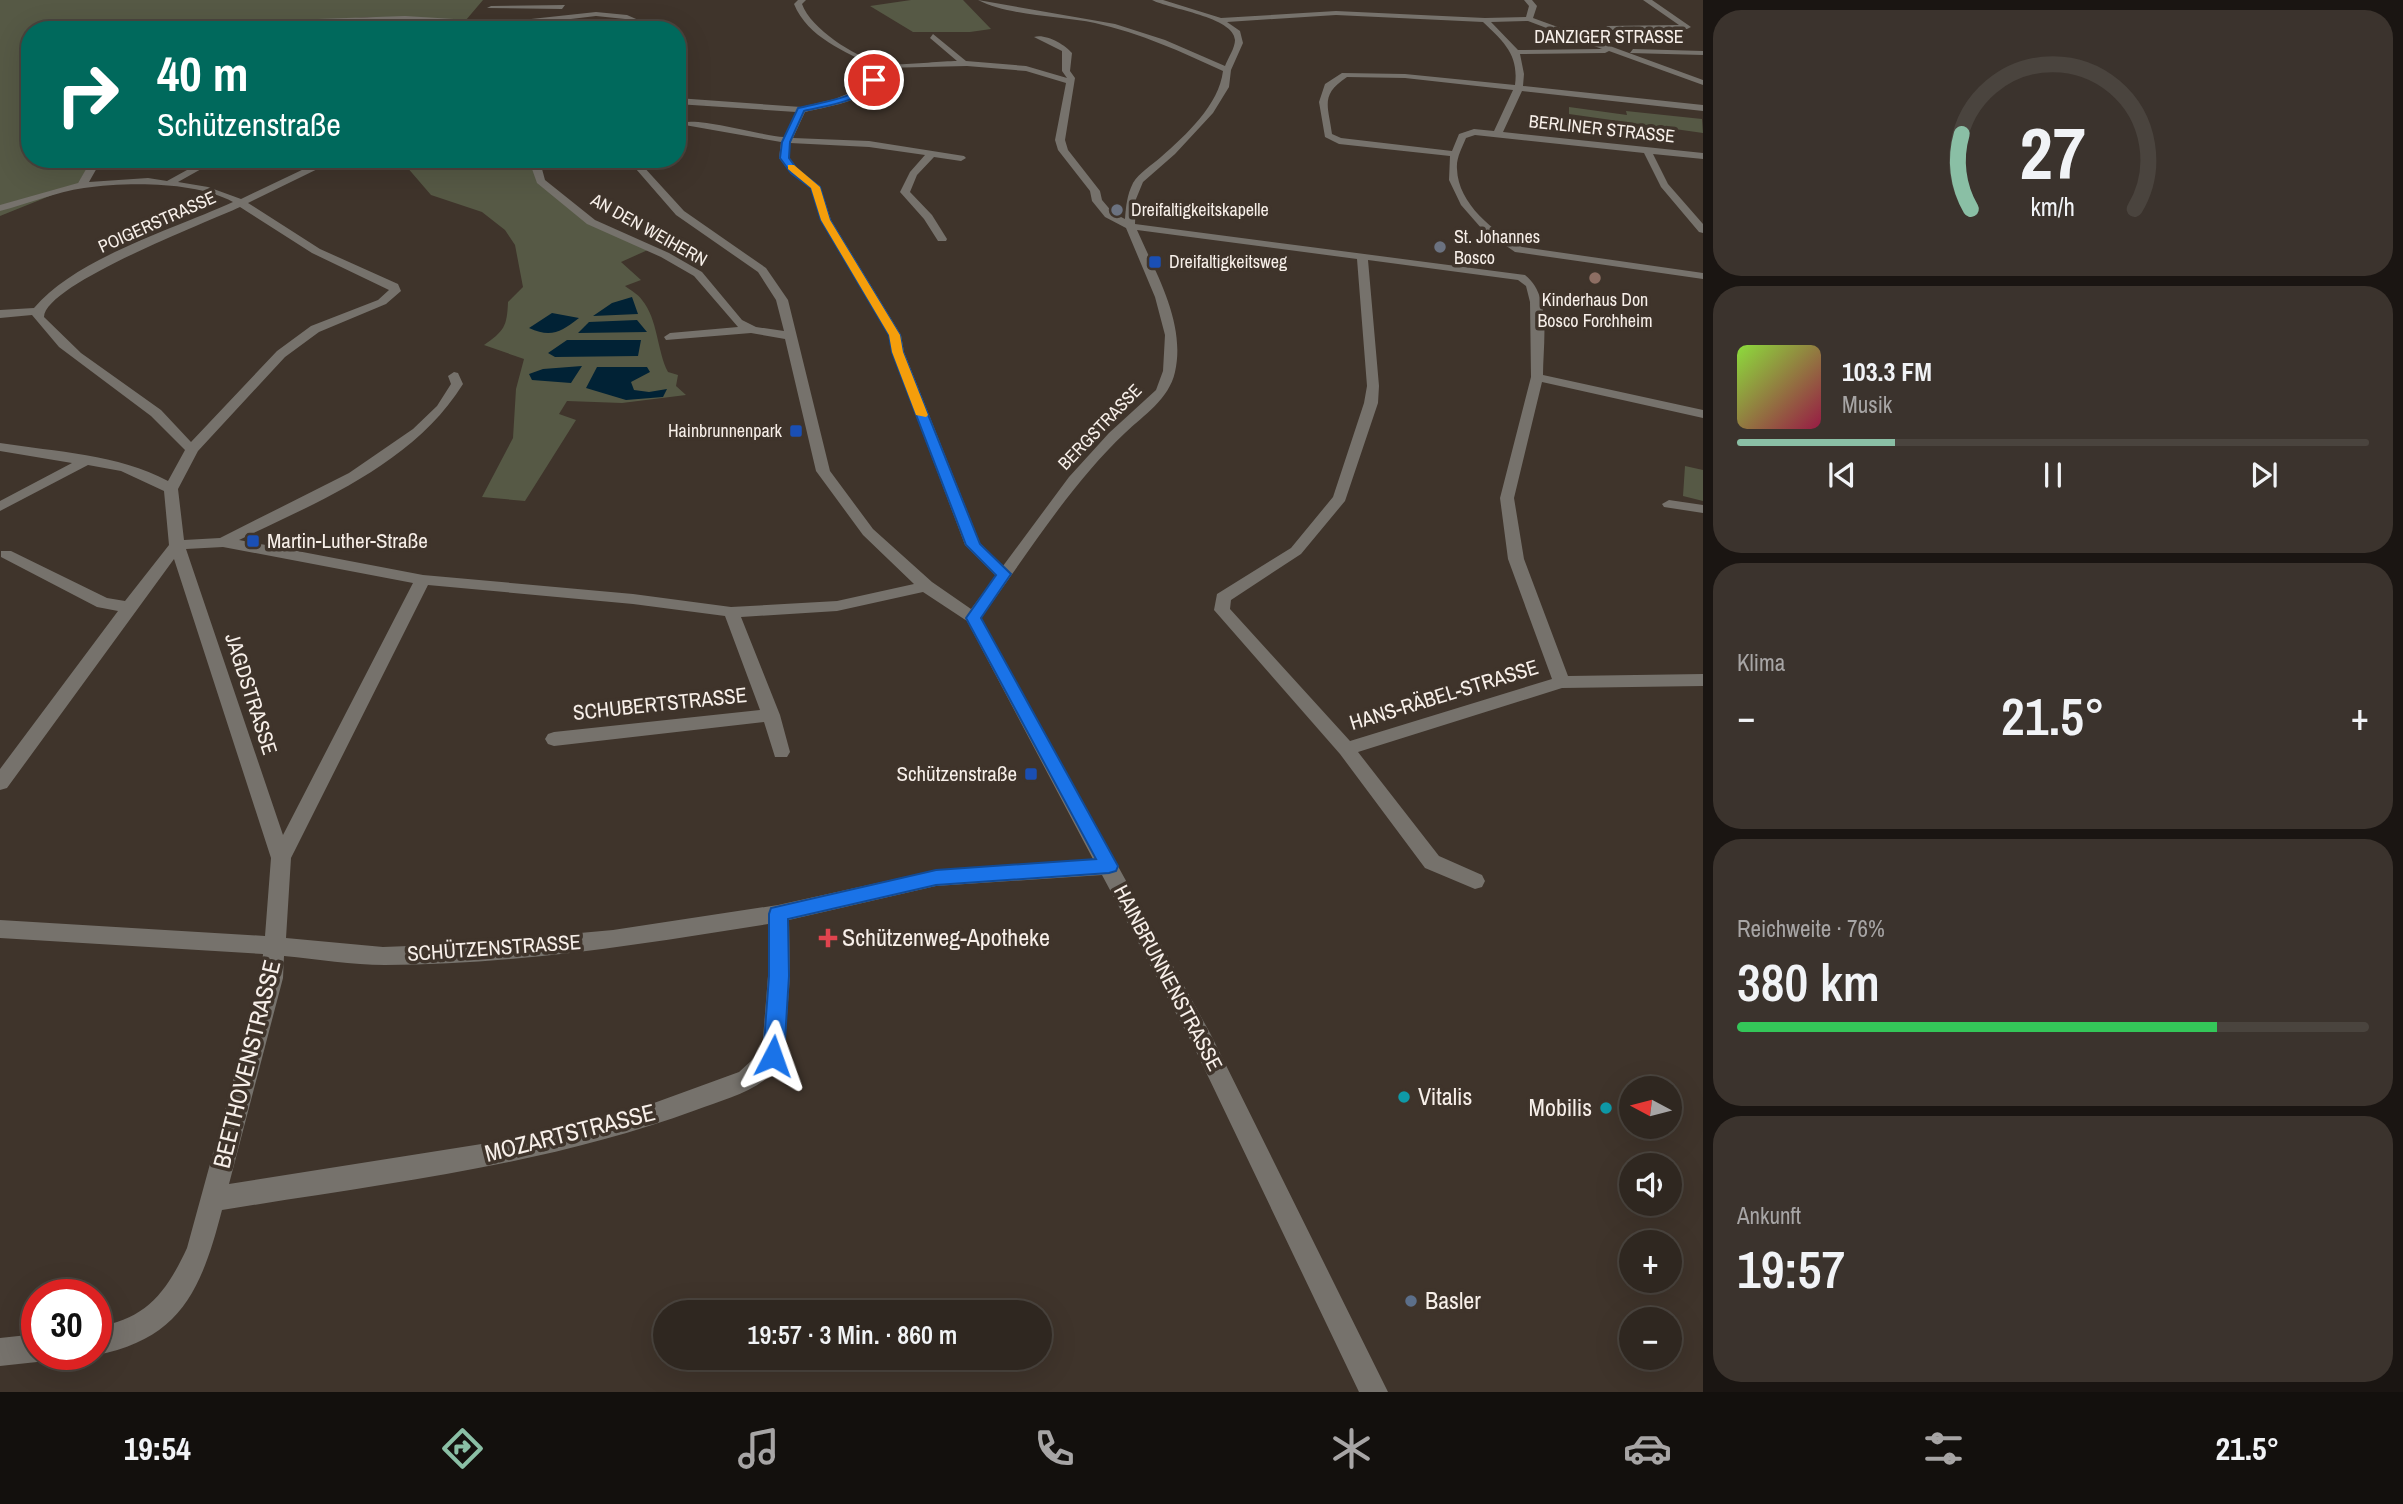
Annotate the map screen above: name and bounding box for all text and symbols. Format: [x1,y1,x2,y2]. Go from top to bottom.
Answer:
street label: DANZIGER STRASSE [1534,24,1684,49]
text: 40 m [157,40,249,106]
icon: right [42,49,133,140]
pin [844,50,904,110]
icon: arrive [855,61,893,99]
text: Schützenstraße [157,103,341,146]
text: 27 [2020,105,2086,203]
street label: BERLINER STRASSE [1528,108,1676,149]
street label: POIGERSTRASSE [94,184,220,259]
street label: AN DEN WEIHERN [586,187,712,272]
text: km/h [2031,190,2075,224]
place label: Dreifaltigkeitskapelle [1131,197,1269,222]
marker: Dreifaltigkeitskapelle [1109,202,1125,218]
place label: St. Johannes Bosco [1454,224,1540,270]
marker: St. Johannes Bosco [1432,239,1448,255]
place label: Dreifaltigkeitsweg [1169,249,1288,274]
marker: Dreifaltigkeitsweg [1147,254,1163,270]
marker: Kinderhaus Don Bosco Forchheim [1587,270,1603,286]
place label: Kinderhaus Don Bosco Forchheim [1538,287,1652,333]
text: 103.3 FM [1842,354,1932,389]
street label: BERGSTRASSE [1052,378,1147,475]
text: Musik [1842,389,1892,420]
place label: Hainbrunnenpark [668,418,783,443]
marker: Hainbrunnenpark [788,423,804,439]
icon: previous [1823,456,1861,494]
icon: pause [2034,456,2072,494]
icon: next [2245,456,2283,494]
place label: Martin-Luther-Straße [267,526,428,555]
marker: Martin-Luther-Straße [245,533,261,549]
street label: JAGDSTRASSE [218,629,285,758]
text: Klima [1737,647,1785,678]
street label: HANS-RÄBEL-STRASSE [1346,652,1542,737]
street label: SCHUBERTSTRASSE [572,680,748,727]
text: 21.5° [2001,681,2105,751]
text: − [1737,691,1755,742]
text: + [2351,691,2369,742]
place label: Schützenstraße [896,759,1017,788]
marker: Schützenstraße [1023,766,1039,782]
street label: HAINBRUNNENSTRASSE [1107,880,1230,1076]
text: Reichweite · 76% [1737,913,1885,944]
place label: Schützenweg-Apotheke [842,921,1050,953]
street label: SCHÜTZENSTRASSE [406,927,582,968]
marker: Schützenweg-Apotheke [820,930,836,946]
text: 380 km [1737,947,1880,1017]
street label: BEETHOVENSTRASSE [205,956,287,1171]
position arrow [736,1019,810,1093]
north arrow [1619,1076,1682,1139]
map controls [1619,1076,1682,1370]
place label: Vitalis [1418,1080,1472,1112]
marker: Vitalis [1396,1089,1412,1105]
place label: Mobilis [1529,1091,1592,1123]
street label: MOZARTSTRASSE [481,1095,658,1169]
marker: Mobilis [1598,1100,1614,1116]
button: sound [1619,1153,1682,1216]
text: Ankunft [1737,1200,1801,1231]
button: + [1619,1230,1682,1293]
text: 19:57 [1737,1234,1845,1304]
speed limit sign: 30 [21,1279,112,1370]
place label: Basler [1425,1284,1481,1316]
marker: Basler [1403,1293,1419,1309]
button: − [1619,1307,1682,1370]
text: 19:57 · 3 Min. · 860 m [748,1317,957,1352]
icon: directions [438,1424,487,1473]
icon: music [734,1424,783,1473]
icon: phone [1030,1424,1079,1473]
icon: climate [1327,1424,1376,1473]
icon: car [1623,1424,1672,1473]
icon: filters [1919,1424,1968,1473]
text: 19:54 [124,1427,191,1470]
text: 21.5° [2215,1427,2279,1470]

